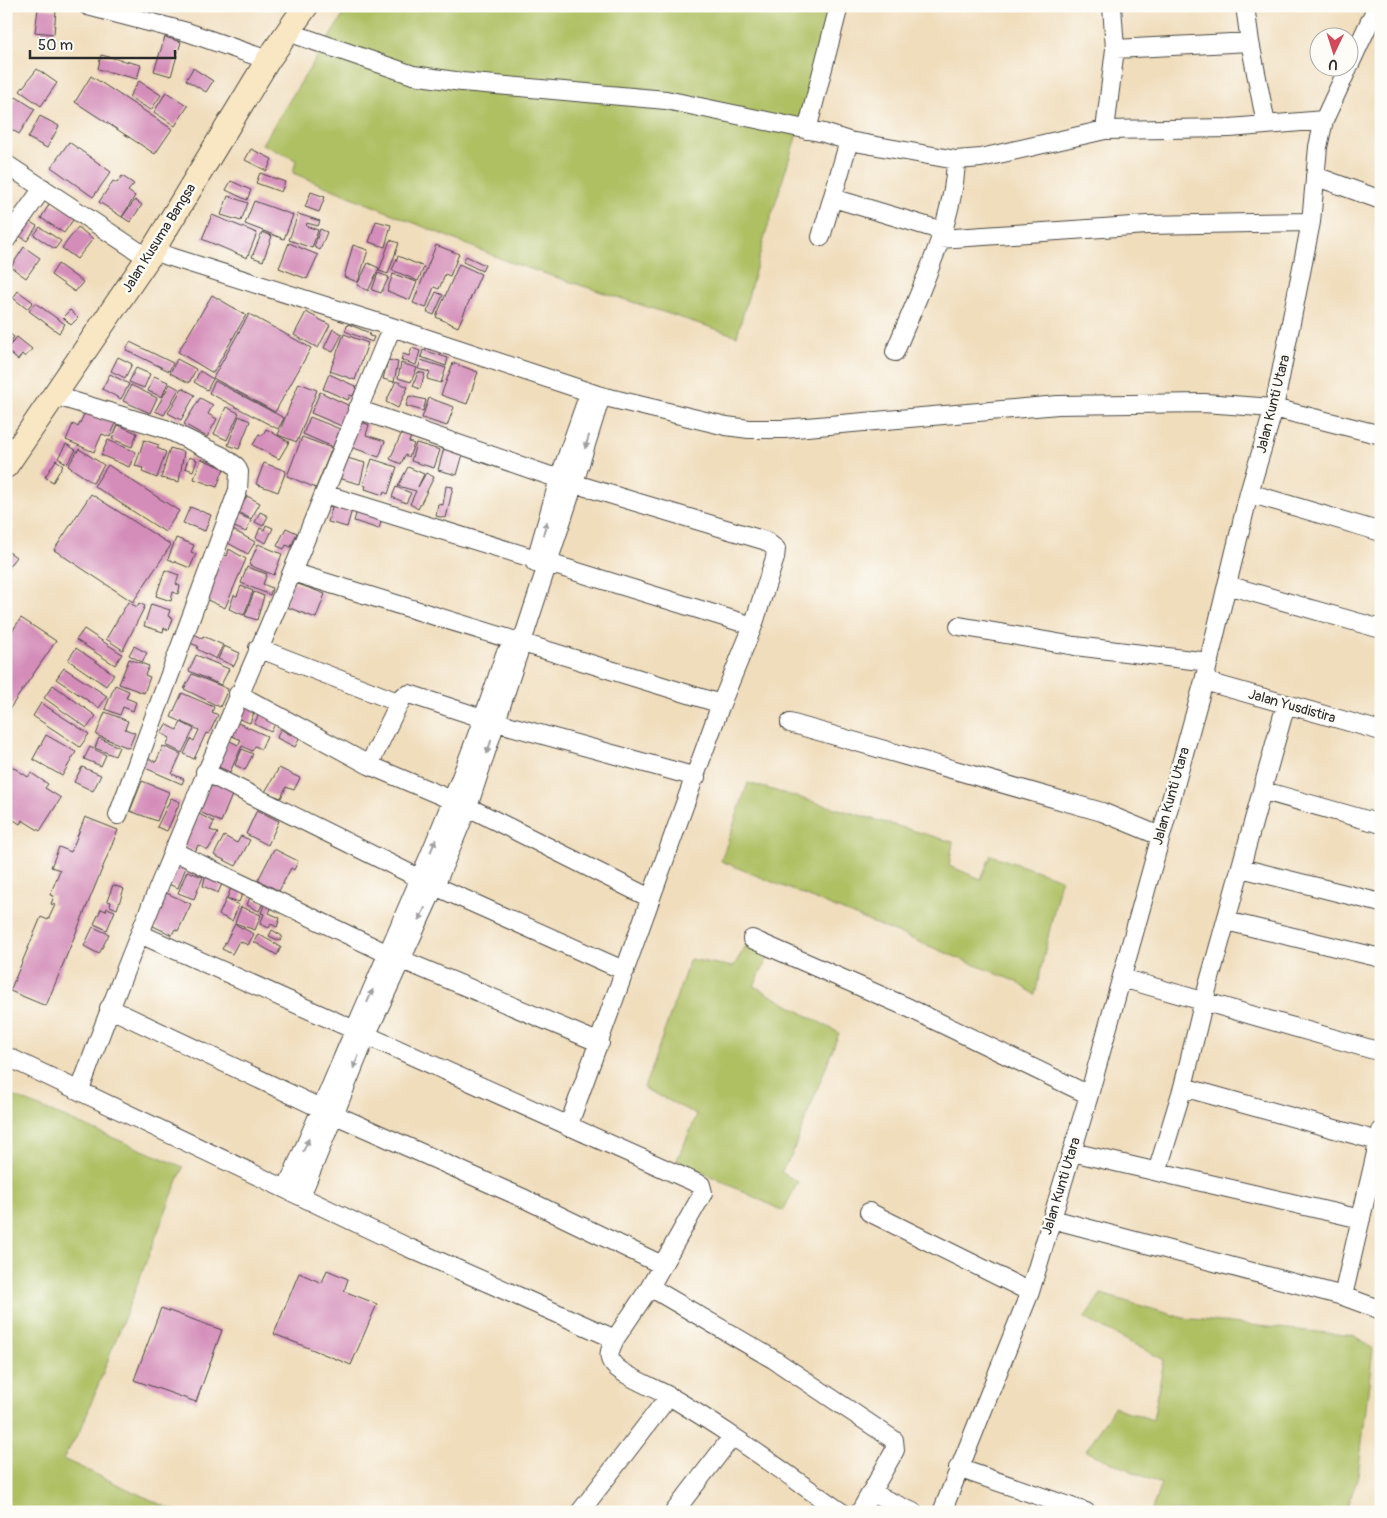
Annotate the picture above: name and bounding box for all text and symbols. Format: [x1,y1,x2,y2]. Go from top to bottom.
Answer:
scale bar [30,28,175,60]
north arrow [1310,28,1360,78]
text: 50 m [38,36,73,55]
text: U [1328,56,1338,73]
street label: Jalan Kusuma Bangsa [119,180,199,296]
street label: Jalan Kunti Utara [1253,353,1293,455]
one-way arrow [582,435,590,450]
one-way arrow [541,520,549,535]
street label: Jalan Yusdistira [1246,685,1338,727]
one-way arrow [484,740,492,755]
street label: Jalan Kunti Utara [1149,745,1193,847]
one-way arrow [429,839,437,853]
one-way arrow [418,907,426,921]
one-way arrow [366,989,374,1003]
one-way arrow [351,1055,359,1069]
street label: Jalan Kunti Utara [1038,1135,1084,1237]
one-way arrow [302,1138,310,1152]

